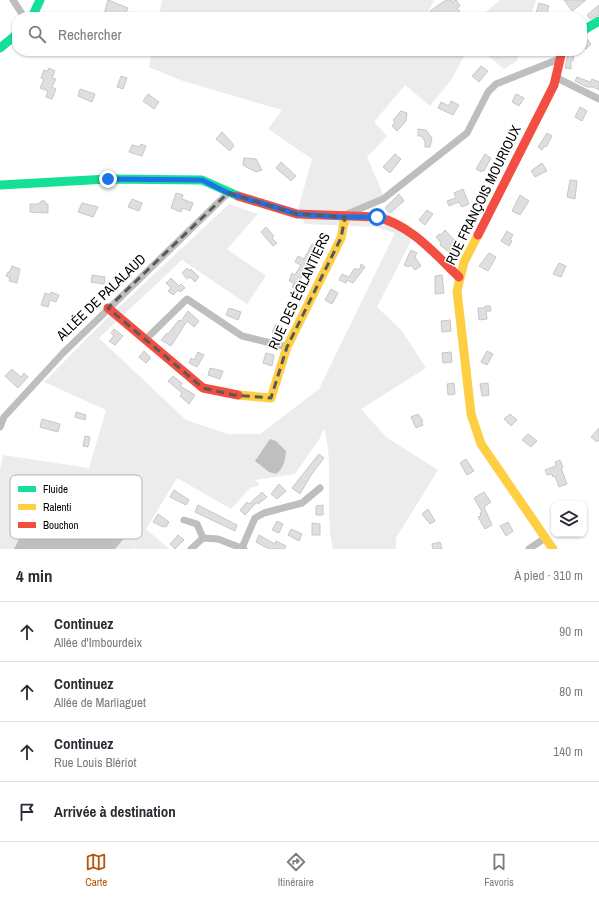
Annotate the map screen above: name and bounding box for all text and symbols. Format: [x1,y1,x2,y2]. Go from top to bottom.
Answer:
search box [12,12,587,56]
icon: search [26,23,48,45]
text: Rechercher [58,24,122,45]
street label: RUE FRANÇOIS MOURIOUX [441,122,525,268]
route end [99,170,117,188]
route start [368,208,386,226]
street label: RUE DES ÉGLANTIERS [264,229,334,352]
street label: ALLÉE DE PALALAUD [52,250,149,345]
legend [10,475,142,539]
text: Fluide [43,482,68,496]
text: Ralenti [43,500,72,514]
map controls [551,501,587,537]
button: layers [551,501,587,537]
text: Bouchon [43,518,79,532]
text: 4 min [16,564,52,587]
text: À pied · 310 m [514,567,583,584]
text: Continuez [54,613,113,634]
icon: ahead [16,621,38,643]
text: 90 m [559,623,583,640]
text: Allée d'Imbourdeix [54,634,142,651]
text: Continuez [54,673,113,694]
icon: ahead [16,681,38,703]
text: 80 m [559,683,583,700]
text: Allée de Marliaguet [54,694,146,711]
text: Continuez [54,733,113,754]
icon: ahead [16,741,38,763]
text: 140 m [553,743,583,760]
text: Rue Louis Blériot [54,754,136,771]
icon: arrive [16,801,38,823]
text: Arrivée à destination [54,801,176,822]
tab: Carte [85,851,107,889]
tab: Itinéraire [278,851,314,889]
tab: Favoris [484,851,514,889]

